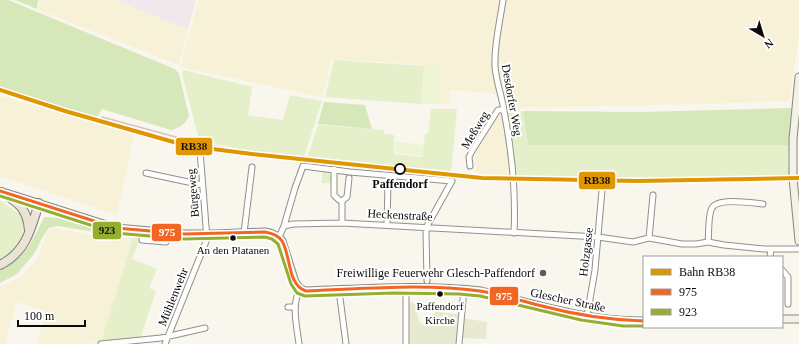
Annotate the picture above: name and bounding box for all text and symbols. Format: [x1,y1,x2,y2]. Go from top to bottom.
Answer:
north arrow [743,16,783,56]
text: N [762,37,776,51]
street label: Desdorfer Weg [499,63,525,137]
street label: Meßweg [458,108,492,152]
line badge: RB38 [175,137,213,156]
text: RB38 [181,140,208,152]
marker: Paffendorf [394,163,406,175]
street label: Bürgeweg [184,168,202,218]
line badge: RB38 [578,171,616,190]
text: RB38 [584,174,611,186]
place label: Paffendorf [372,177,429,191]
street label: Heckenstraße [367,206,433,224]
line badge: 923 [92,221,122,240]
line badge: 975 [151,223,182,242]
text: 923 [99,224,116,236]
text: 975 [159,226,176,238]
street label: Holzgasse [576,227,596,277]
marker: An den Platanen [228,233,238,243]
place label: An den Platanen [197,244,270,256]
legend [643,256,783,328]
text: Bahn RB38 [679,265,735,279]
street label: Mühlenwehr [155,266,191,328]
place label: Freiwillige Feuerwehr Glesch-Paffendorf [337,266,535,280]
marker: Freiwillige Feuerwehr Glesch-Paffendorf [538,268,548,278]
street label: Glescher Straße [529,285,607,315]
text: 975 [679,285,697,299]
line badge: 975 [489,286,519,306]
marker: Paffendorf Kirche [435,289,445,299]
text: 975 [496,290,513,302]
place label: Paffendorf Kirche [417,300,464,326]
scale bar [18,302,85,328]
text: 923 [679,305,697,319]
text: 100 m [24,309,55,323]

